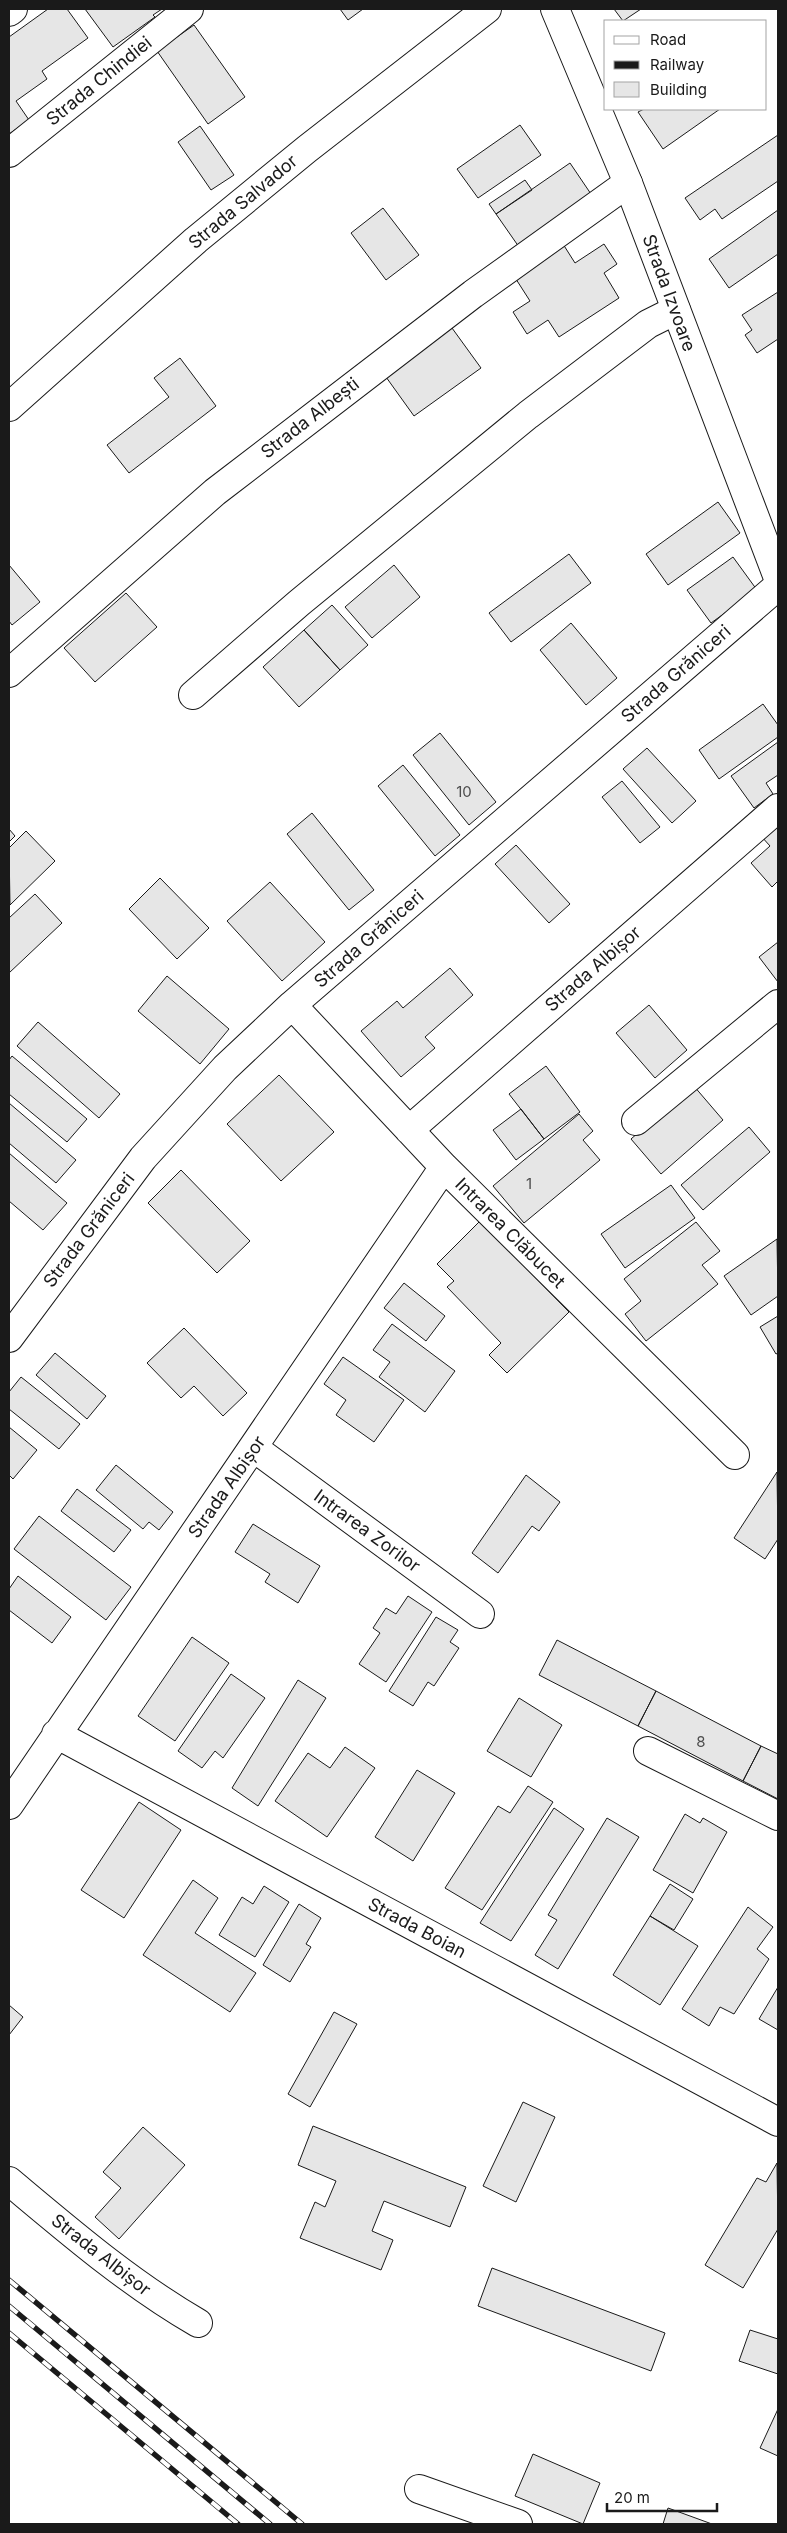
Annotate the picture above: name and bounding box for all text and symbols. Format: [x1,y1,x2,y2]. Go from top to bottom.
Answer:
legend [604,20,767,110]
text: Road [650,30,686,49]
street label: Strada Chindiei [42,32,156,130]
text: Railway [650,55,705,74]
text: Building [650,80,707,99]
street label: Strada Salvador [184,150,301,253]
street label: Strada Izvoare [639,231,700,354]
street label: Strada Albești [257,373,363,463]
street label: Strada Grăniceri [617,620,735,727]
house number: 10 [456,782,472,801]
street label: Strada Grăniceri [310,885,428,992]
street label: Strada Albișor [541,921,646,1017]
street label: Strada Grăniceri [39,1168,139,1291]
street label: Intrarea Clăbucet [451,1173,570,1292]
house number: 1 [526,1174,532,1193]
street label: Strada Albișor [184,1431,270,1542]
street label: Intrarea Zorilor [310,1485,425,1576]
house number: 8 [696,1732,706,1751]
street label: Strada Boian [365,1893,470,1962]
street label: Strada Albișor [47,2209,155,2301]
scale bar [607,2480,717,2512]
text: 20 m [614,2488,650,2507]

